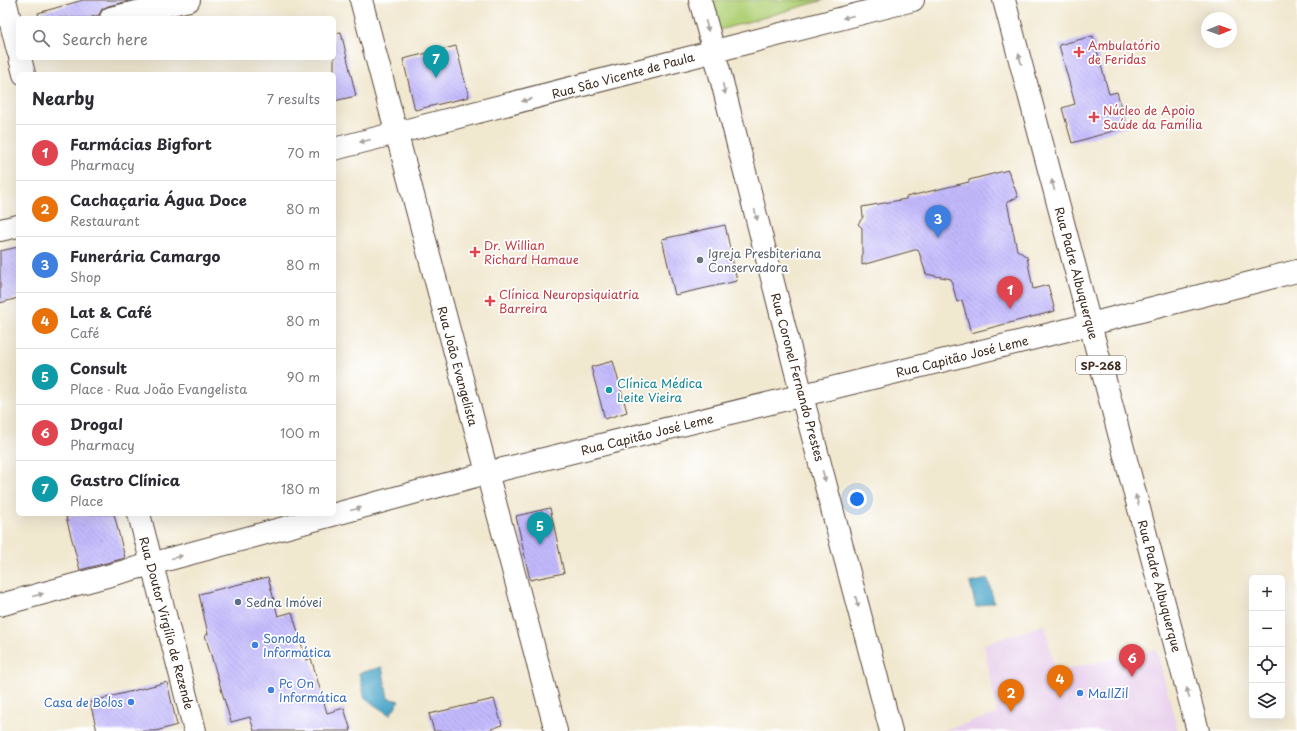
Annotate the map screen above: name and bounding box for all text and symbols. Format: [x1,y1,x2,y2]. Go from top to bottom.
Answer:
north arrow [1201,12,1237,48]
one-way arrow [842,14,854,20]
search box [16,16,336,60]
one-way arrow [704,20,710,32]
icon: search [30,27,52,49]
text: Search here [62,27,148,50]
place label: Ambulatório de Feridas [1088,36,1160,68]
pin: 7 [423,45,449,78]
marker: Ambulatório de Feridas [1073,46,1085,58]
street label: Rua São Vicente de Paula [550,47,697,103]
one-way arrow [1017,53,1023,65]
one-way arrow [721,83,727,95]
text: Nearby [32,85,94,111]
text: 7 results [267,89,320,108]
one-way arrow [521,97,533,103]
place label: Núcleo de Apoio Saúde da Família [1103,101,1203,133]
marker: Núcleo de Apoio Saúde da Família [1088,111,1100,123]
text: Farmácias Bigfort [70,132,212,155]
one-way arrow [359,139,371,145]
text: 1 [42,143,48,162]
text: 70 m [287,143,320,162]
text: Pharmacy [70,155,135,174]
one-way arrow [1050,179,1056,191]
text: Cachaçaria Água Doce [70,188,247,211]
text: 2 [40,199,50,218]
text: 80 m [286,199,320,218]
pin: 3 [925,205,951,238]
street label: Rua Padre Albuquerque [1051,205,1103,342]
one-way arrow [753,209,759,221]
text: Restaurant [70,211,140,230]
place label: Dr. Willian Richard Hamaue [484,236,579,268]
text: Funerária Camargo [70,244,220,267]
place label: Igreja Presbiteriana Conservadora [708,244,822,276]
marker: Dr. Willian Richard Hamaue [469,246,481,258]
text: 3 [41,255,49,274]
text: 80 m [286,255,320,274]
marker: Igreja Presbiteriana Conservadora [695,255,705,265]
text: Shop [70,267,101,286]
pin: 1 [997,276,1023,309]
place label: Clínica Neuropsiquiatria Barreira [499,285,640,317]
street label: Rua Coronel Fernando Prestes [767,291,829,464]
marker: Clínica Neuropsiquiatria Barreira [484,295,496,307]
text: Lat & Café [70,300,152,323]
street label: Rua João Evangelista [433,304,483,428]
text: 4 [41,311,49,330]
text: 80 m [286,311,320,330]
text: Café [70,323,99,342]
street label: Rua Capitão José Leme [894,331,1031,381]
text: Consult [70,356,127,379]
road number: SP-268 [1076,356,1126,374]
text: 5 [41,367,49,386]
text: 90 m [287,367,320,386]
place label: Clínica Médica Leite Vieira [617,374,703,406]
text: Place · Rua João Evangelista [70,379,247,398]
marker: Clínica Médica Leite Vieira [604,385,614,395]
street label: Rua Capitão José Leme [579,409,716,459]
text: Drogal [70,412,123,435]
text: 6 [40,423,50,442]
text: 100 m [280,423,320,442]
text: Pharmacy [70,435,135,454]
text: Gastro Clínica [70,468,180,491]
one-way arrow [821,470,827,483]
text: 7 [41,479,49,498]
text: 180 m [281,479,320,498]
your location [847,489,867,509]
text: Place [70,491,103,510]
one-way arrow [1134,494,1140,506]
one-way arrow [350,506,362,512]
pin: 5 [527,512,553,545]
street label: Rua Padre Albuquerque [1134,518,1186,655]
street label: Rua Doutor Virgílio de Rezende [135,535,199,712]
one-way arrow [170,554,183,560]
map controls [1249,575,1285,719]
button: + [1249,575,1285,611]
one-way arrow [32,592,44,598]
place label: Sedna Imóvei [246,593,322,611]
one-way arrow [854,596,860,608]
marker: Sedna Imóvei [233,597,243,607]
button: − [1249,611,1285,647]
place label: Sonoda Informática [263,629,331,661]
marker: Sonoda Informática [250,640,260,650]
pin: 6 [1119,644,1145,677]
button: locate [1249,647,1285,683]
pin: 4 [1047,665,1073,698]
place label: Pc On Informática [279,674,347,706]
pin: 2 [998,679,1024,712]
button: layers [1249,683,1285,719]
place label: MallZil [1088,684,1128,702]
marker: Pc On Informática [266,685,276,695]
one-way arrow [1185,687,1191,699]
marker: MallZil [1075,688,1085,698]
place label: Casa de Bolos [44,693,124,711]
marker: Casa de Bolos [126,697,136,707]

